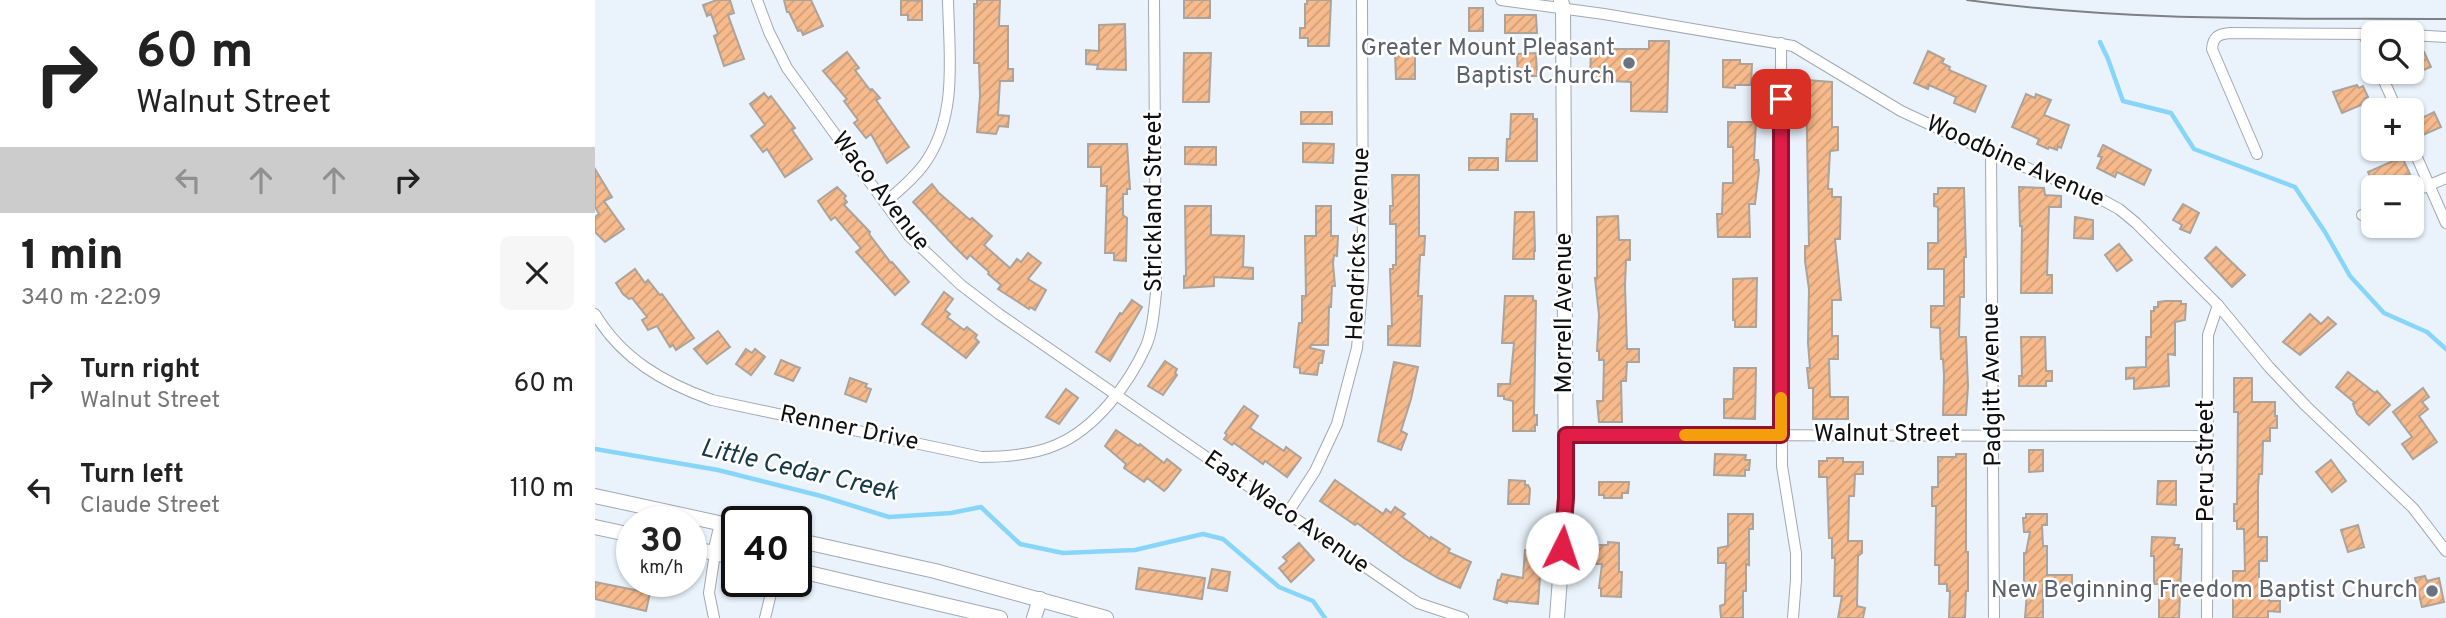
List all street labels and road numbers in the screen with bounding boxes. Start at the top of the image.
street label: Woodbine Avenue [1921,109,2109,215]
street label: Strickland Street [1140,112,1170,292]
street label: Waco Avenue [824,126,936,258]
street label: Hendricks Avenue [1341,147,1377,341]
street label: Morrell Avenue [1550,233,1580,393]
street label: Padgitt Avenue [1977,303,2009,467]
street label: Renner Drive [777,400,921,458]
street label: Peru Street [2192,400,2222,522]
street label: Walnut Street [1814,420,1960,450]
street label: East Waco Avenue [1197,445,1375,581]

